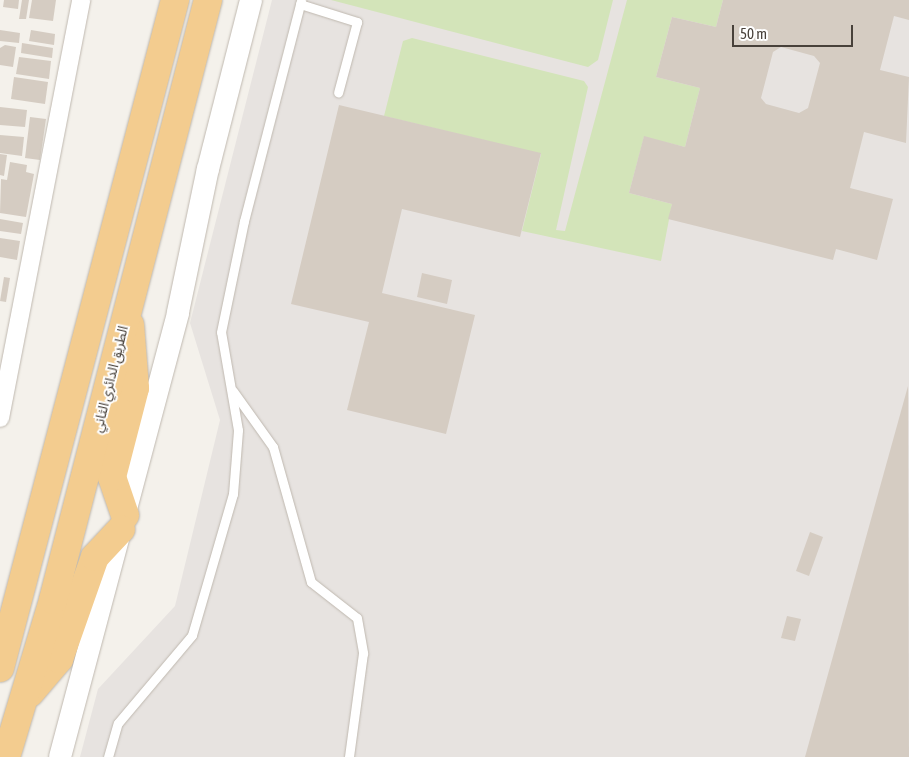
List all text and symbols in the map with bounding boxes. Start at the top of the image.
scale bar [734,15,855,47]
text: 50 m [740,25,767,42]
street label: الطريق الدائري الثاني [89,324,131,434]

